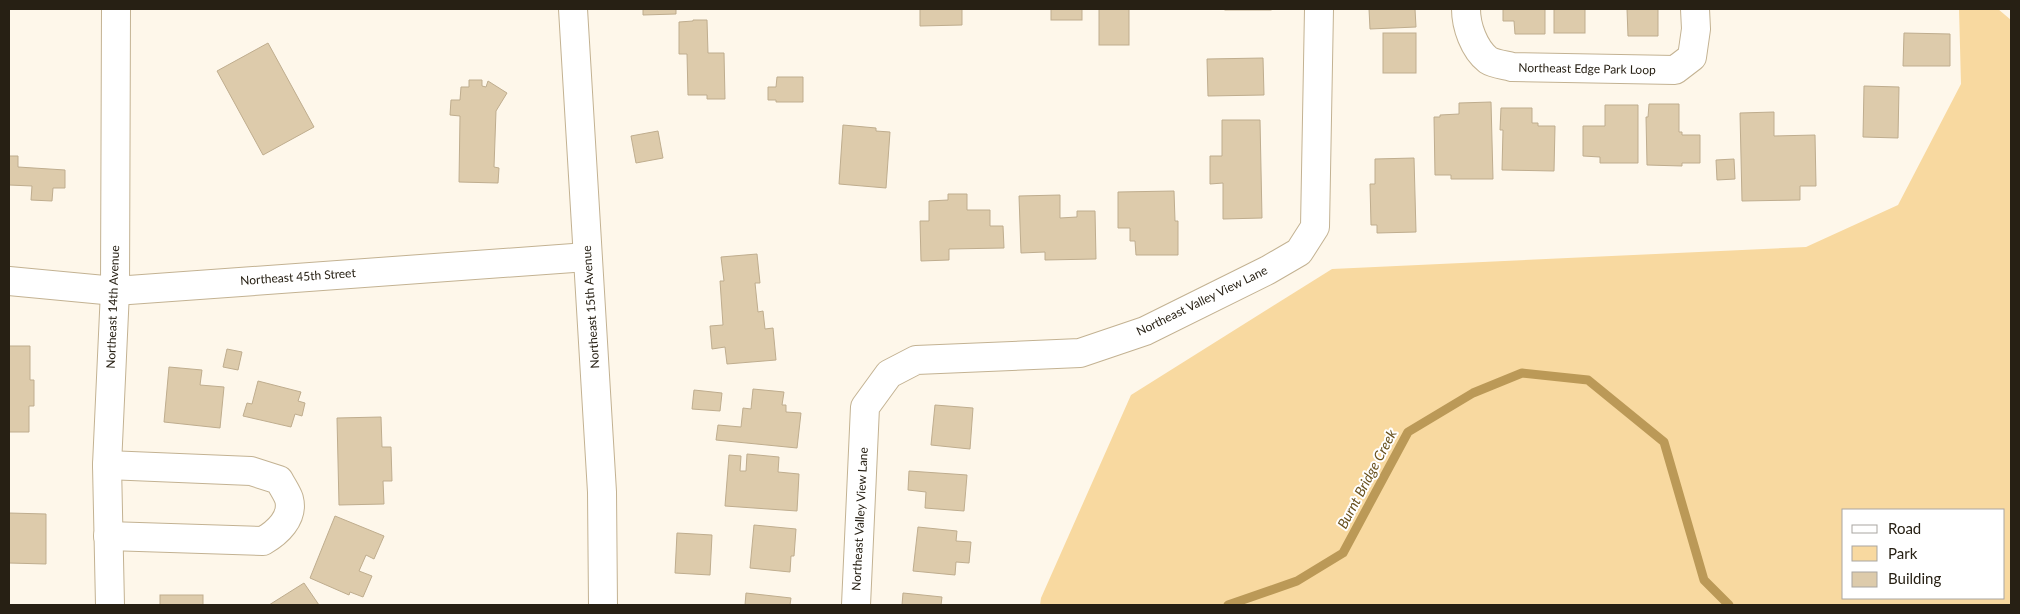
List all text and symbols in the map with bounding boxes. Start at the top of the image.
street label: Northeast Edge Park Loop [1518,60,1656,77]
street label: Northeast 14th Avenue [103,245,122,369]
street label: Northeast 15th Avenue [579,245,602,369]
street label: Northeast Valley View Lane [1134,262,1270,339]
street label: Northeast 45th Street [240,265,357,288]
water label: Burnt Bridge Creek [1333,426,1400,531]
street label: Northeast Valley View Lane [848,447,871,591]
legend [1842,509,2005,599]
text: Road [1888,519,1921,537]
text: Park [1888,544,1918,562]
text: Building [1888,569,1941,587]

